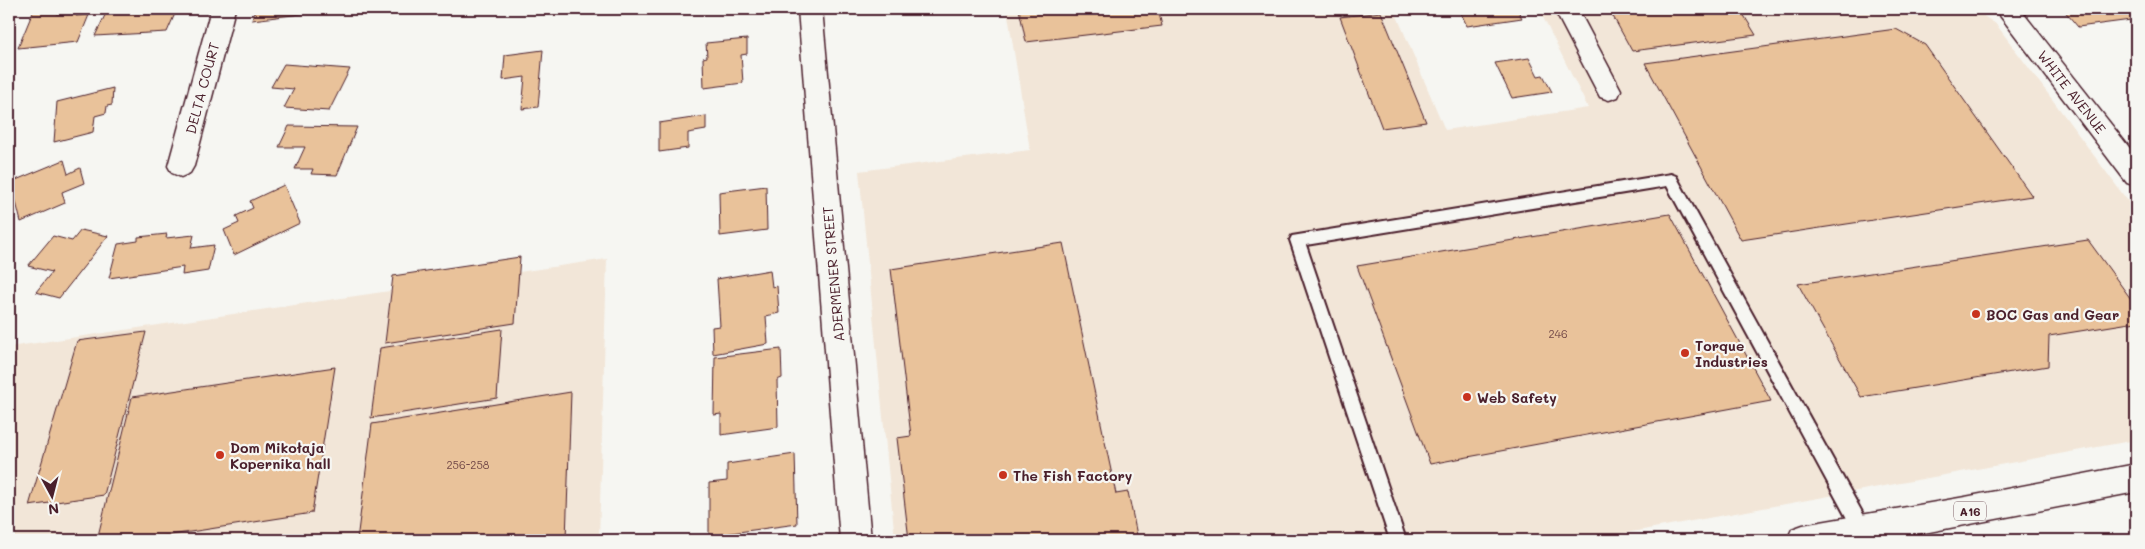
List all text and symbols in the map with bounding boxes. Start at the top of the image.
street label: DELTA COURT [181,40,223,136]
street label: WHITE AVENUE [2033,46,2111,138]
street label: ADERMENER STREET [818,205,848,342]
place label: BOC Gas and Gear [1986,305,2119,324]
marker: BOC Gas and Gear [1970,308,1982,320]
house number: 246 [1548,326,1568,341]
place label: Torque Industries [1695,336,1768,371]
marker: Torque Industries [1679,347,1691,359]
place label: Web Safety [1477,388,1557,407]
marker: Web Safety [1461,391,1473,403]
place label: Dom Mikołaja Kopernika hall [230,438,330,473]
marker: Dom Mikołaja Kopernika hall [214,449,226,461]
house number: 256-258 [446,457,490,472]
place label: The Fish Factory [1013,466,1133,485]
marker: The Fish Factory [997,469,1009,481]
north arrow [28,472,78,522]
text: N [47,499,60,519]
road number: A16 [1954,502,1986,520]

